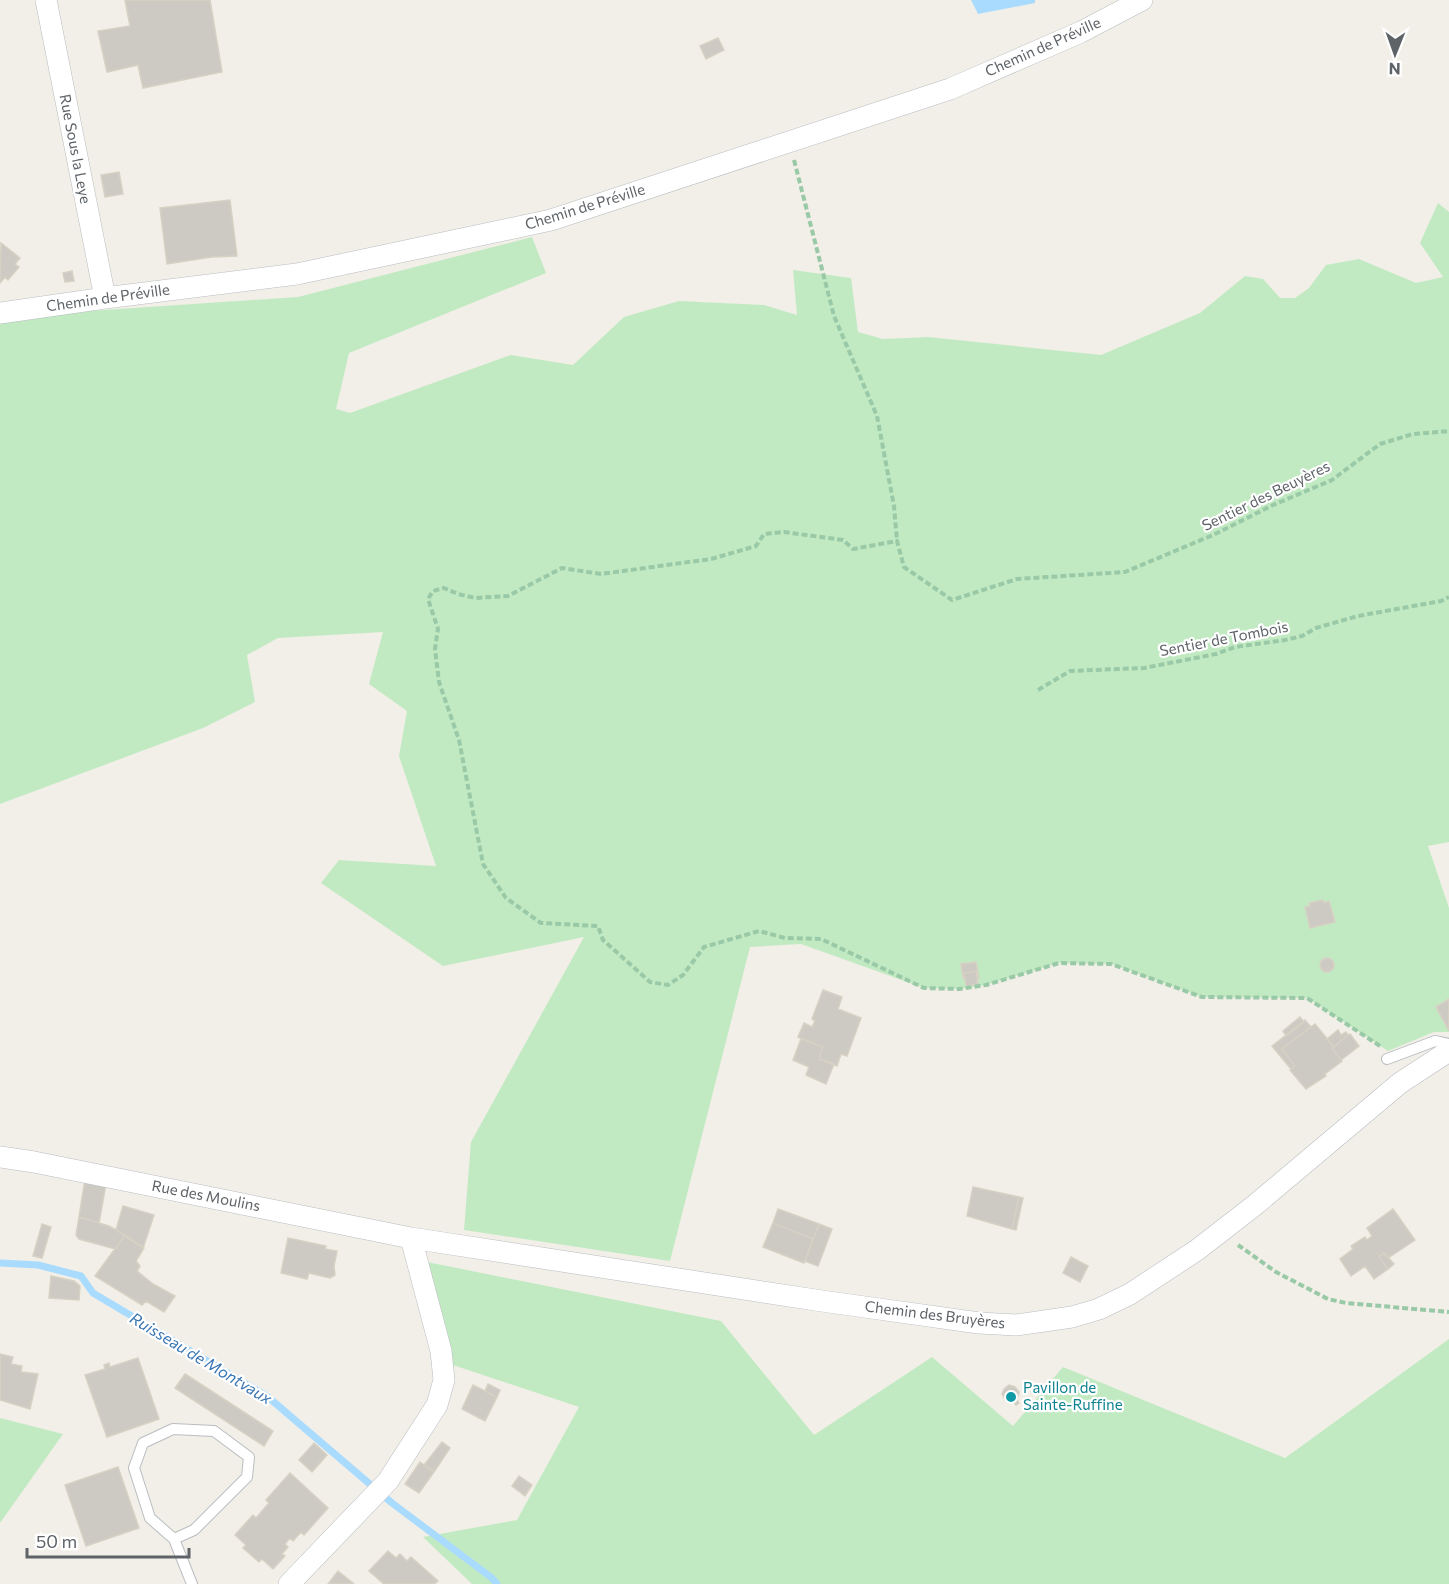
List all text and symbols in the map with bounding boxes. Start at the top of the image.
street label: Chemin de Préville [982,12,1103,80]
north arrow [1365,24,1425,84]
text: N [1389,60,1401,79]
street label: Rue Sous la Leye [57,93,95,205]
street label: Chemin de Préville [523,179,647,233]
street label: Chemin de Préville [45,279,171,315]
street label: Sentier des Beuyères [1199,456,1333,534]
street label: Sentier de Tombois [1158,617,1290,659]
street label: Rue des Moulins [150,1176,262,1214]
street label: Chemin des Bruyères [864,1296,1007,1332]
water label: Ruisseau de Montvaux [127,1308,276,1408]
place label: Pavillon de Sainte-Ruffine [1023,1378,1123,1413]
marker: Pavillon de Sainte-Ruffine [1004,1390,1018,1404]
scale bar [27,1521,189,1559]
text: 50 m [36,1530,77,1552]

